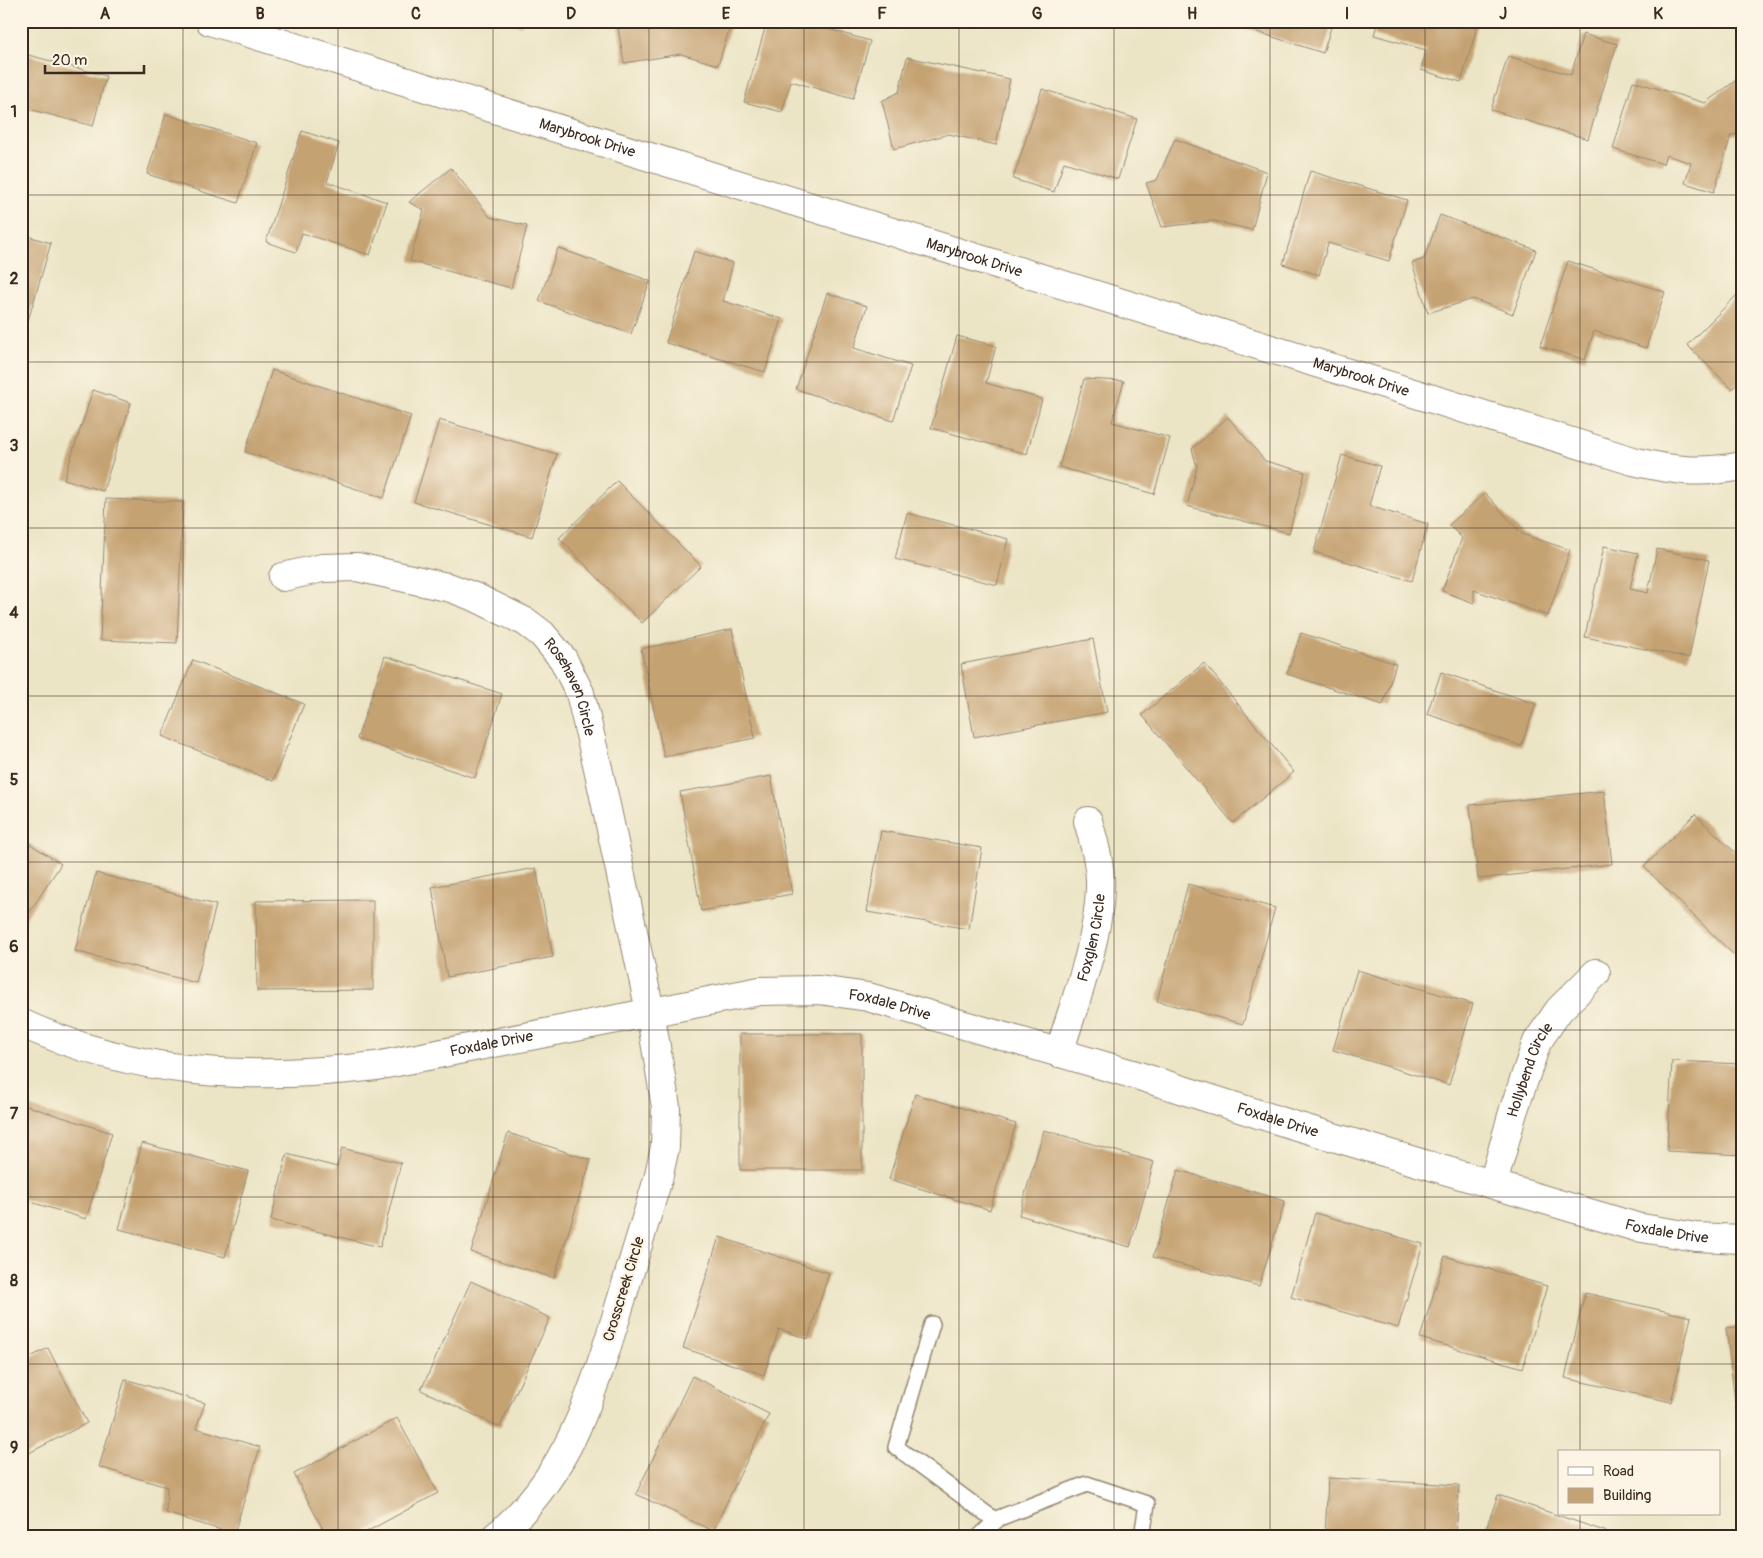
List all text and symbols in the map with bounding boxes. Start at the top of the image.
text: A [100,4,111,24]
text: B [255,4,265,24]
text: C [411,4,421,24]
text: D [566,4,576,24]
text: E [722,4,731,24]
text: F [877,4,887,24]
text: G [1032,4,1043,24]
text: H [1187,4,1197,24]
text: I [1345,4,1349,24]
text: J [1499,4,1507,24]
text: K [1653,4,1663,24]
scale bar [45,42,144,74]
text: 20 m [52,51,87,70]
text: 1 [11,102,17,122]
street label: Marybrook Drive [537,114,638,162]
street label: Marybrook Drive [924,234,1025,281]
text: 2 [10,269,19,289]
street label: Marybrook Drive [1311,353,1412,401]
text: 3 [10,436,19,456]
text: 4 [9,603,19,623]
street label: Rosehaven Circle [540,634,600,738]
text: 5 [10,770,19,790]
street label: Foxglen Circle [1073,892,1109,984]
text: 6 [9,937,19,957]
street label: Foxdale Drive [847,985,934,1024]
street label: Hollybend Circle [1502,1018,1557,1119]
street label: Foxdale Drive [448,1026,535,1061]
street label: Foxdale Drive [1235,1098,1321,1142]
text: 7 [10,1104,19,1124]
street label: Foxdale Drive [1623,1215,1709,1247]
street label: Crosscreek Circle [599,1234,649,1344]
text: 8 [10,1271,18,1291]
text: 9 [10,1438,18,1458]
legend [1558,1450,1720,1516]
text: Road [1603,1462,1634,1481]
text: Building [1603,1486,1651,1505]

